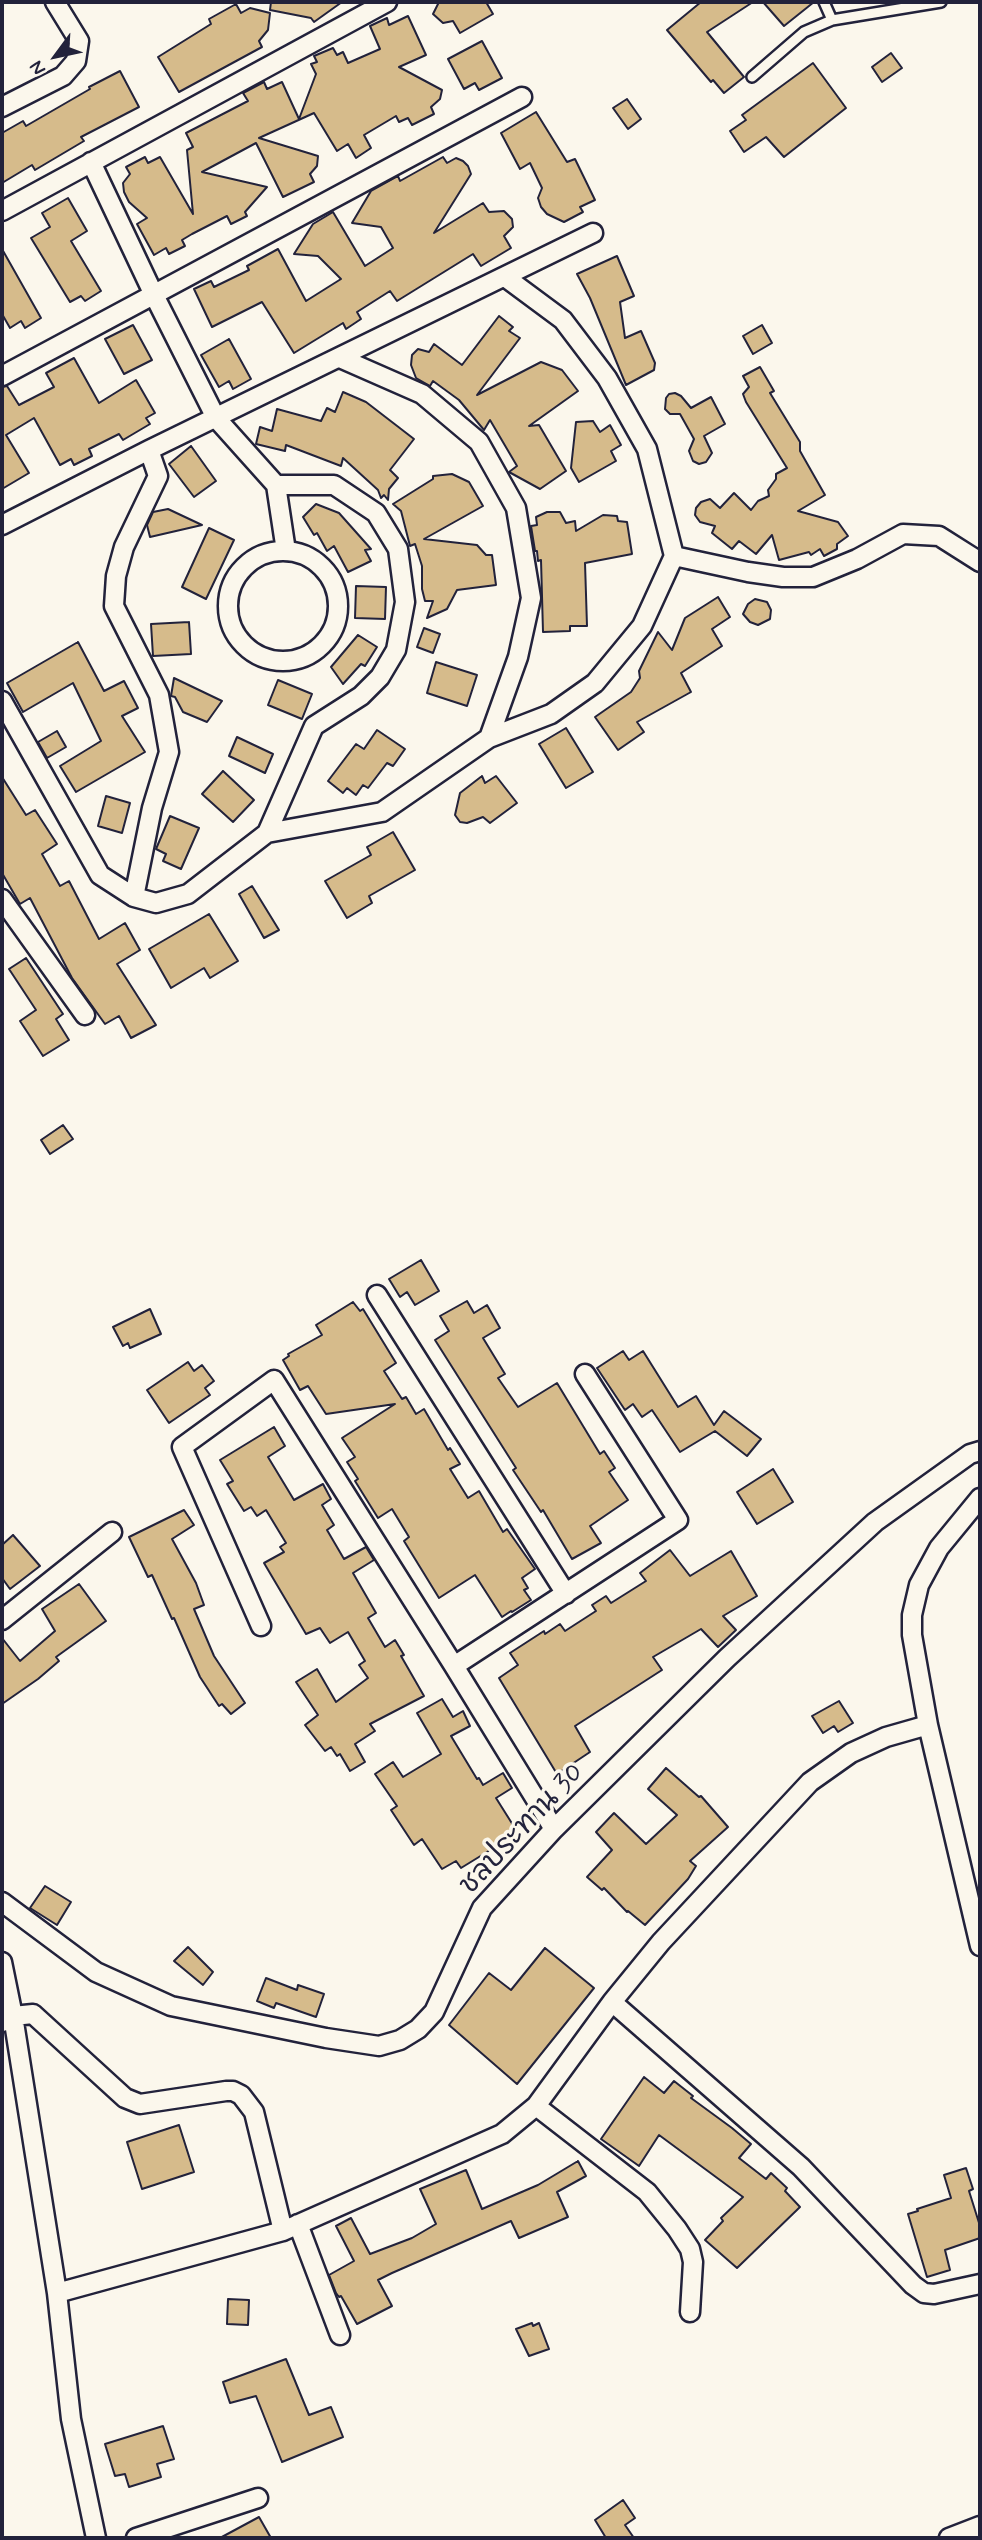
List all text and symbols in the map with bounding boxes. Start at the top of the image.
north arrow [21,21,91,91]
text: N [24,56,52,80]
street label: ชลประทาน 30 [454,1757,592,1903]

